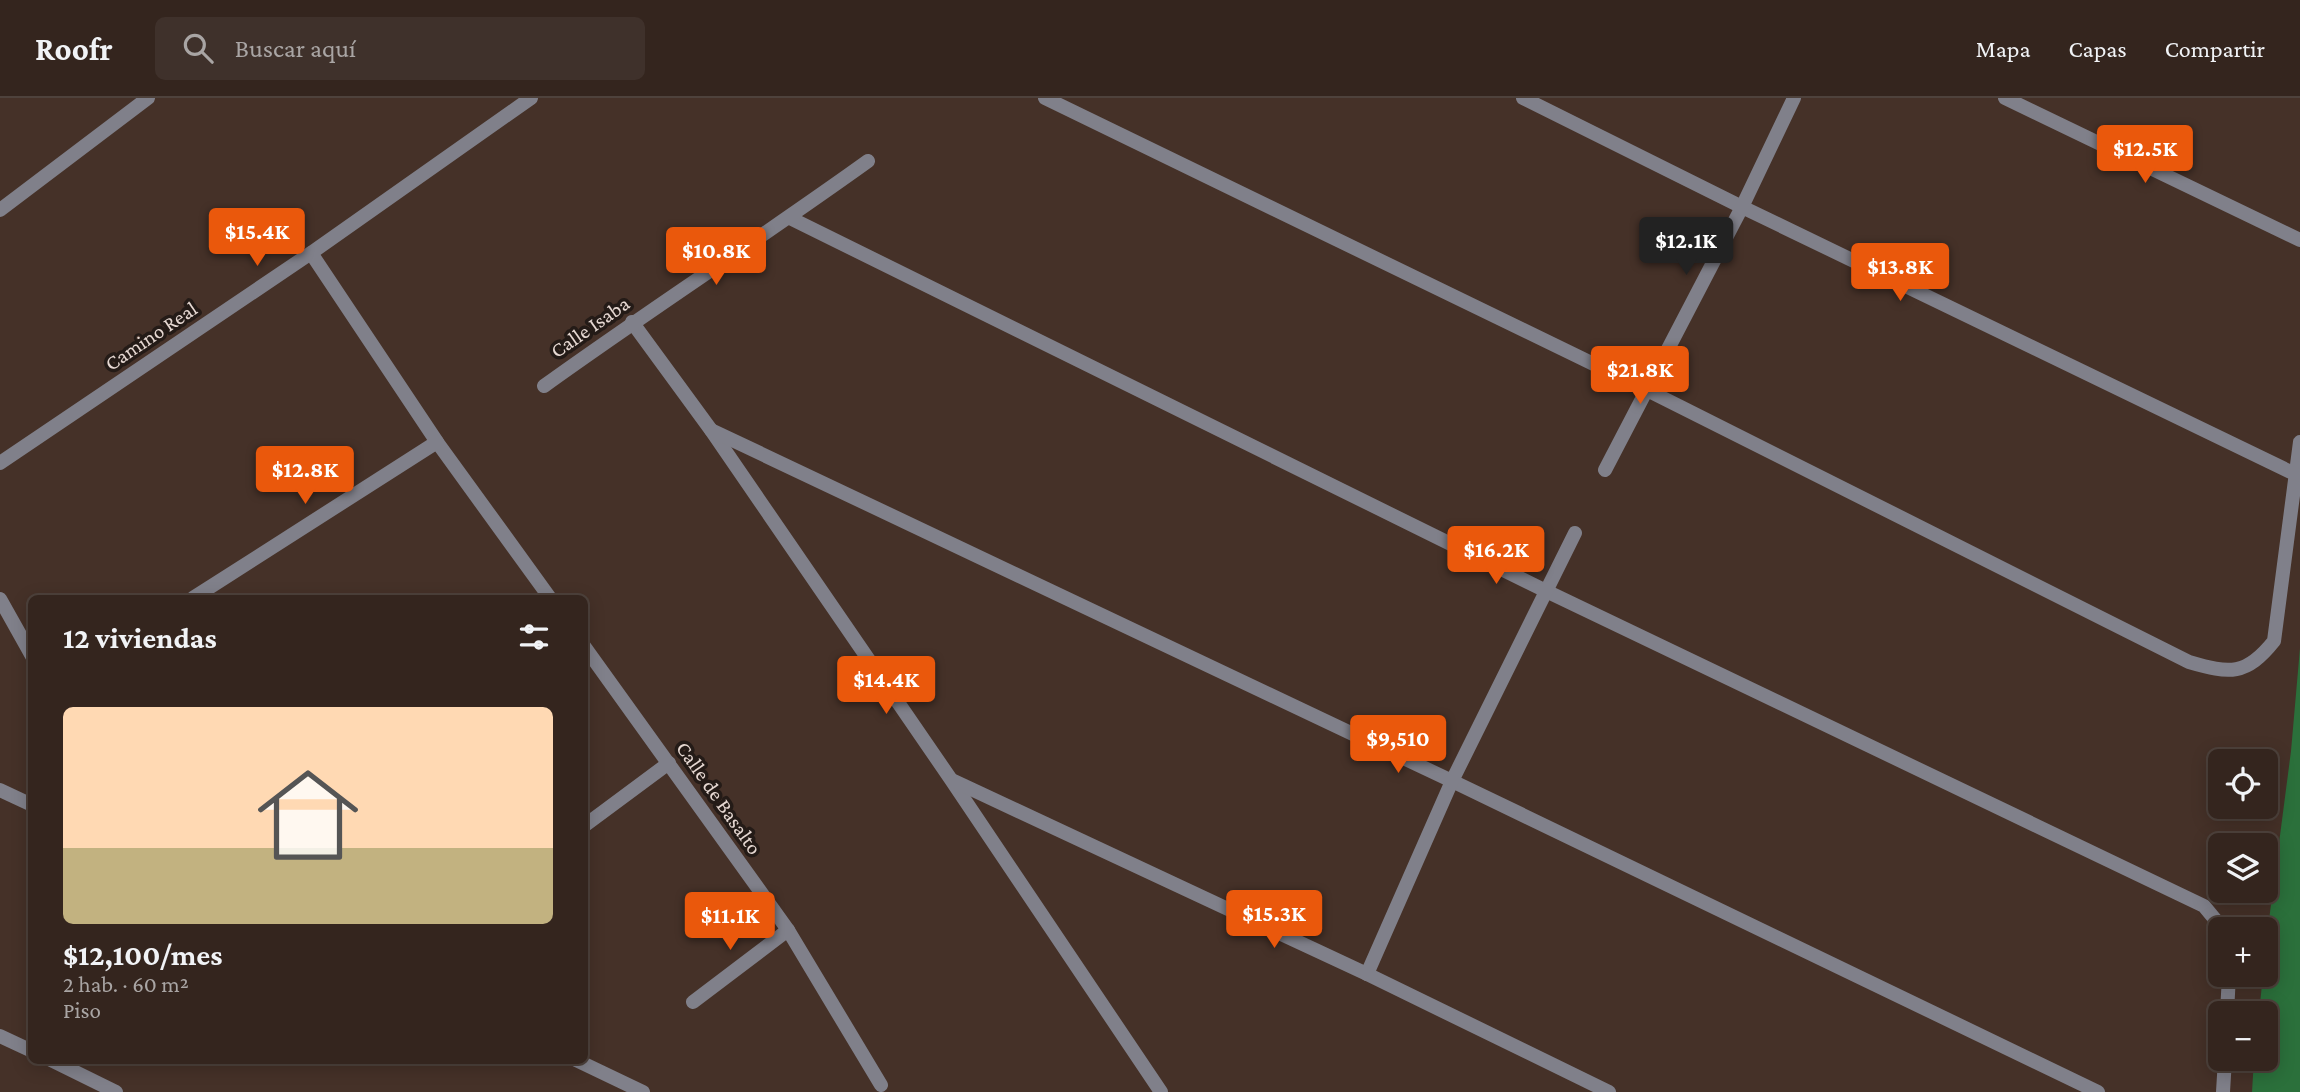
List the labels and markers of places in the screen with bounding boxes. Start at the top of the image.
pin: $12.5K [2088,126,2202,185]
pin: $15.4K [200,208,314,268]
pin: $12.1K [1629,218,1743,277]
pin: $10.8K [659,228,773,287]
pin: $13.8K [1843,244,1957,303]
pin: $21.8K [1583,346,1697,406]
pin: $12.8K [248,446,362,506]
pin: $16.2K [1439,526,1553,586]
pin: $14.4K [829,656,943,716]
pin: $9,510 [1341,716,1455,775]
pin: $15.3K [1217,890,1331,950]
pin: $11.1K [673,892,787,952]

